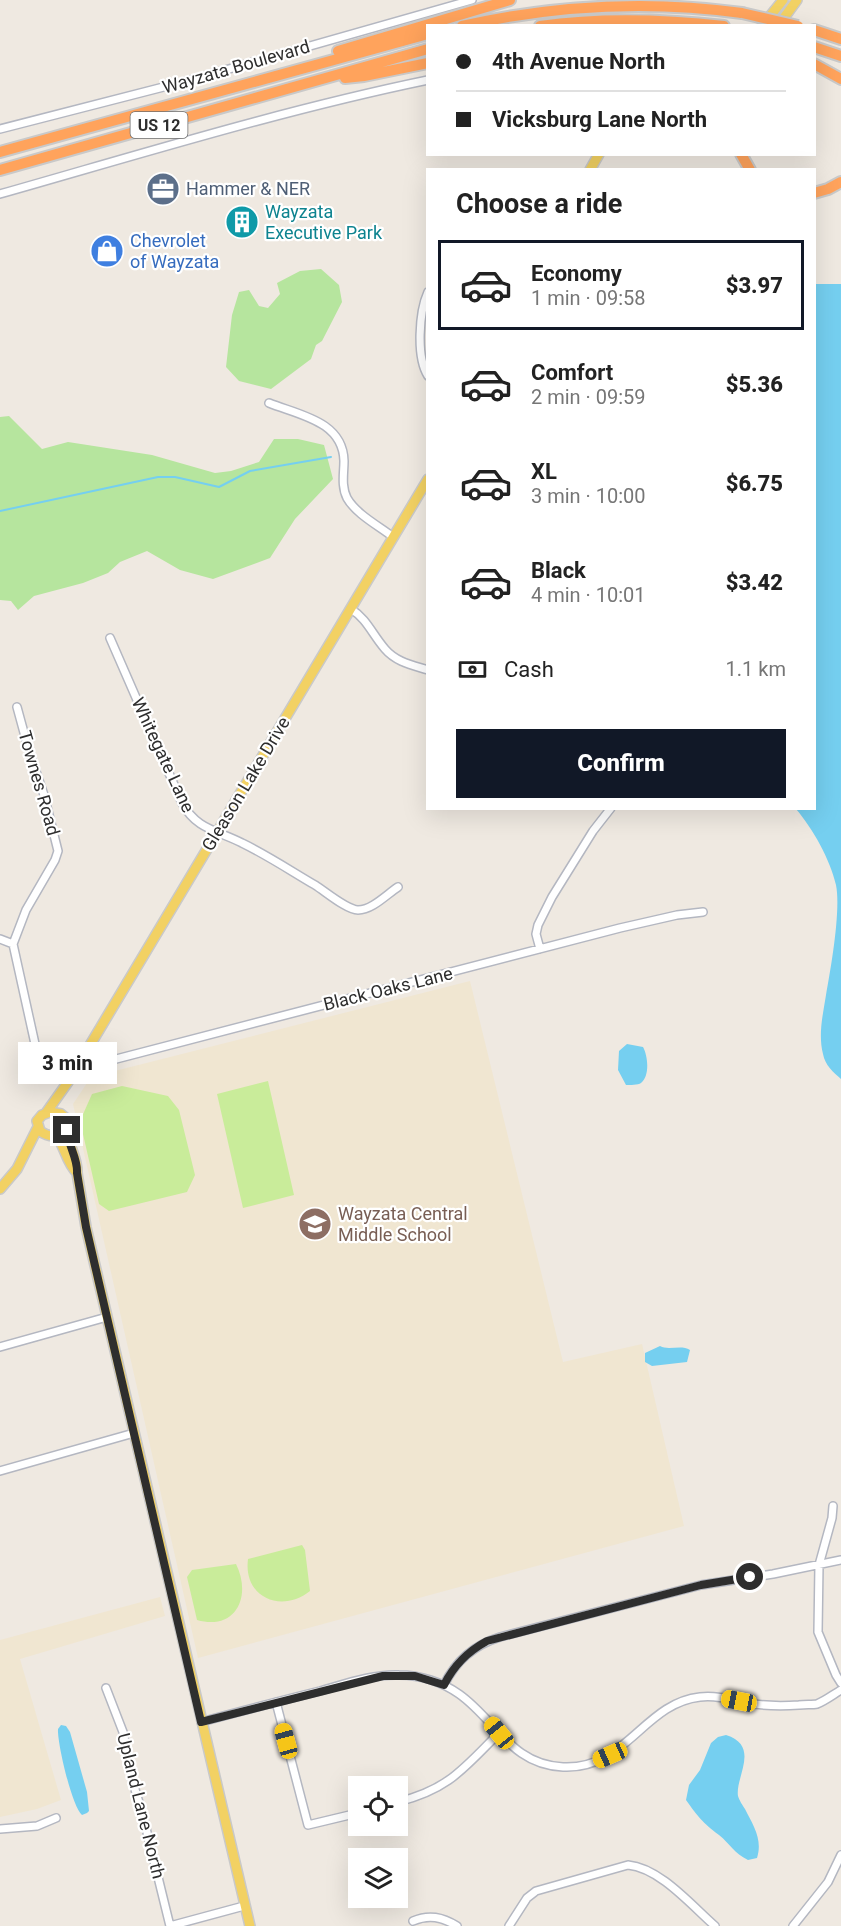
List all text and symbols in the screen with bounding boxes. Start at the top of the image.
street label: Wayzata Boulevard [160,35,312,98]
text: 4th Avenue North [492,49,665,74]
text: Vicksburg Lane North [492,107,707,132]
road number: US 12 [130,112,188,138]
office icon: Hammer & NER [145,171,181,207]
place label: Hammer & NER [186,178,310,199]
text: Choose a ride [456,188,622,220]
place label: Wayzata Executive Park [265,201,383,243]
building icon: Wayzata Executive Park [224,204,260,240]
place label: Chevrolet of Wayzata [130,230,219,272]
shop icon: Chevrolet of Wayzata [89,233,125,269]
icon: car [459,258,513,312]
text: Economy [531,261,622,286]
text: $3.97 [726,273,783,298]
text: 1 min · 09:58 [531,286,646,310]
icon: car [459,357,513,411]
text: Comfort [531,360,613,385]
text: $5.36 [726,372,783,397]
text: 2 min · 09:59 [531,385,646,409]
icon: car [459,456,513,510]
text: XL [531,459,557,484]
text: $6.75 [726,471,783,496]
text: 3 min · 10:00 [531,484,646,508]
icon: car [459,555,513,609]
text: Black [531,558,586,583]
text: $3.42 [726,570,783,595]
text: 4 min · 10:01 [531,583,646,607]
icon: cash [456,653,489,686]
text: Cash [504,657,554,682]
text: 1.1 km [726,657,786,681]
street label: Whitegate Lane [128,694,199,816]
street label: Gleason Lake Drive [197,713,294,855]
street label: Townes Road [14,728,64,838]
button: Confirm [456,729,786,798]
street label: Black Oaks Lane [321,962,455,1015]
callout: 3 min [17,1043,116,1085]
text: 3 min [42,1051,93,1075]
route end [53,1116,80,1143]
place label: Wayzata Central Middle School [338,1203,468,1245]
school or university icon: Wayzata Central Middle School [297,1206,333,1242]
route start [736,1563,763,1590]
car [720,1689,758,1713]
car [481,1713,517,1753]
car [273,1721,299,1761]
street label: Upland Lane North [113,1731,170,1881]
car [590,1739,630,1771]
map controls [348,1776,408,1908]
button: locate [348,1776,408,1836]
button: layers [348,1848,408,1908]

